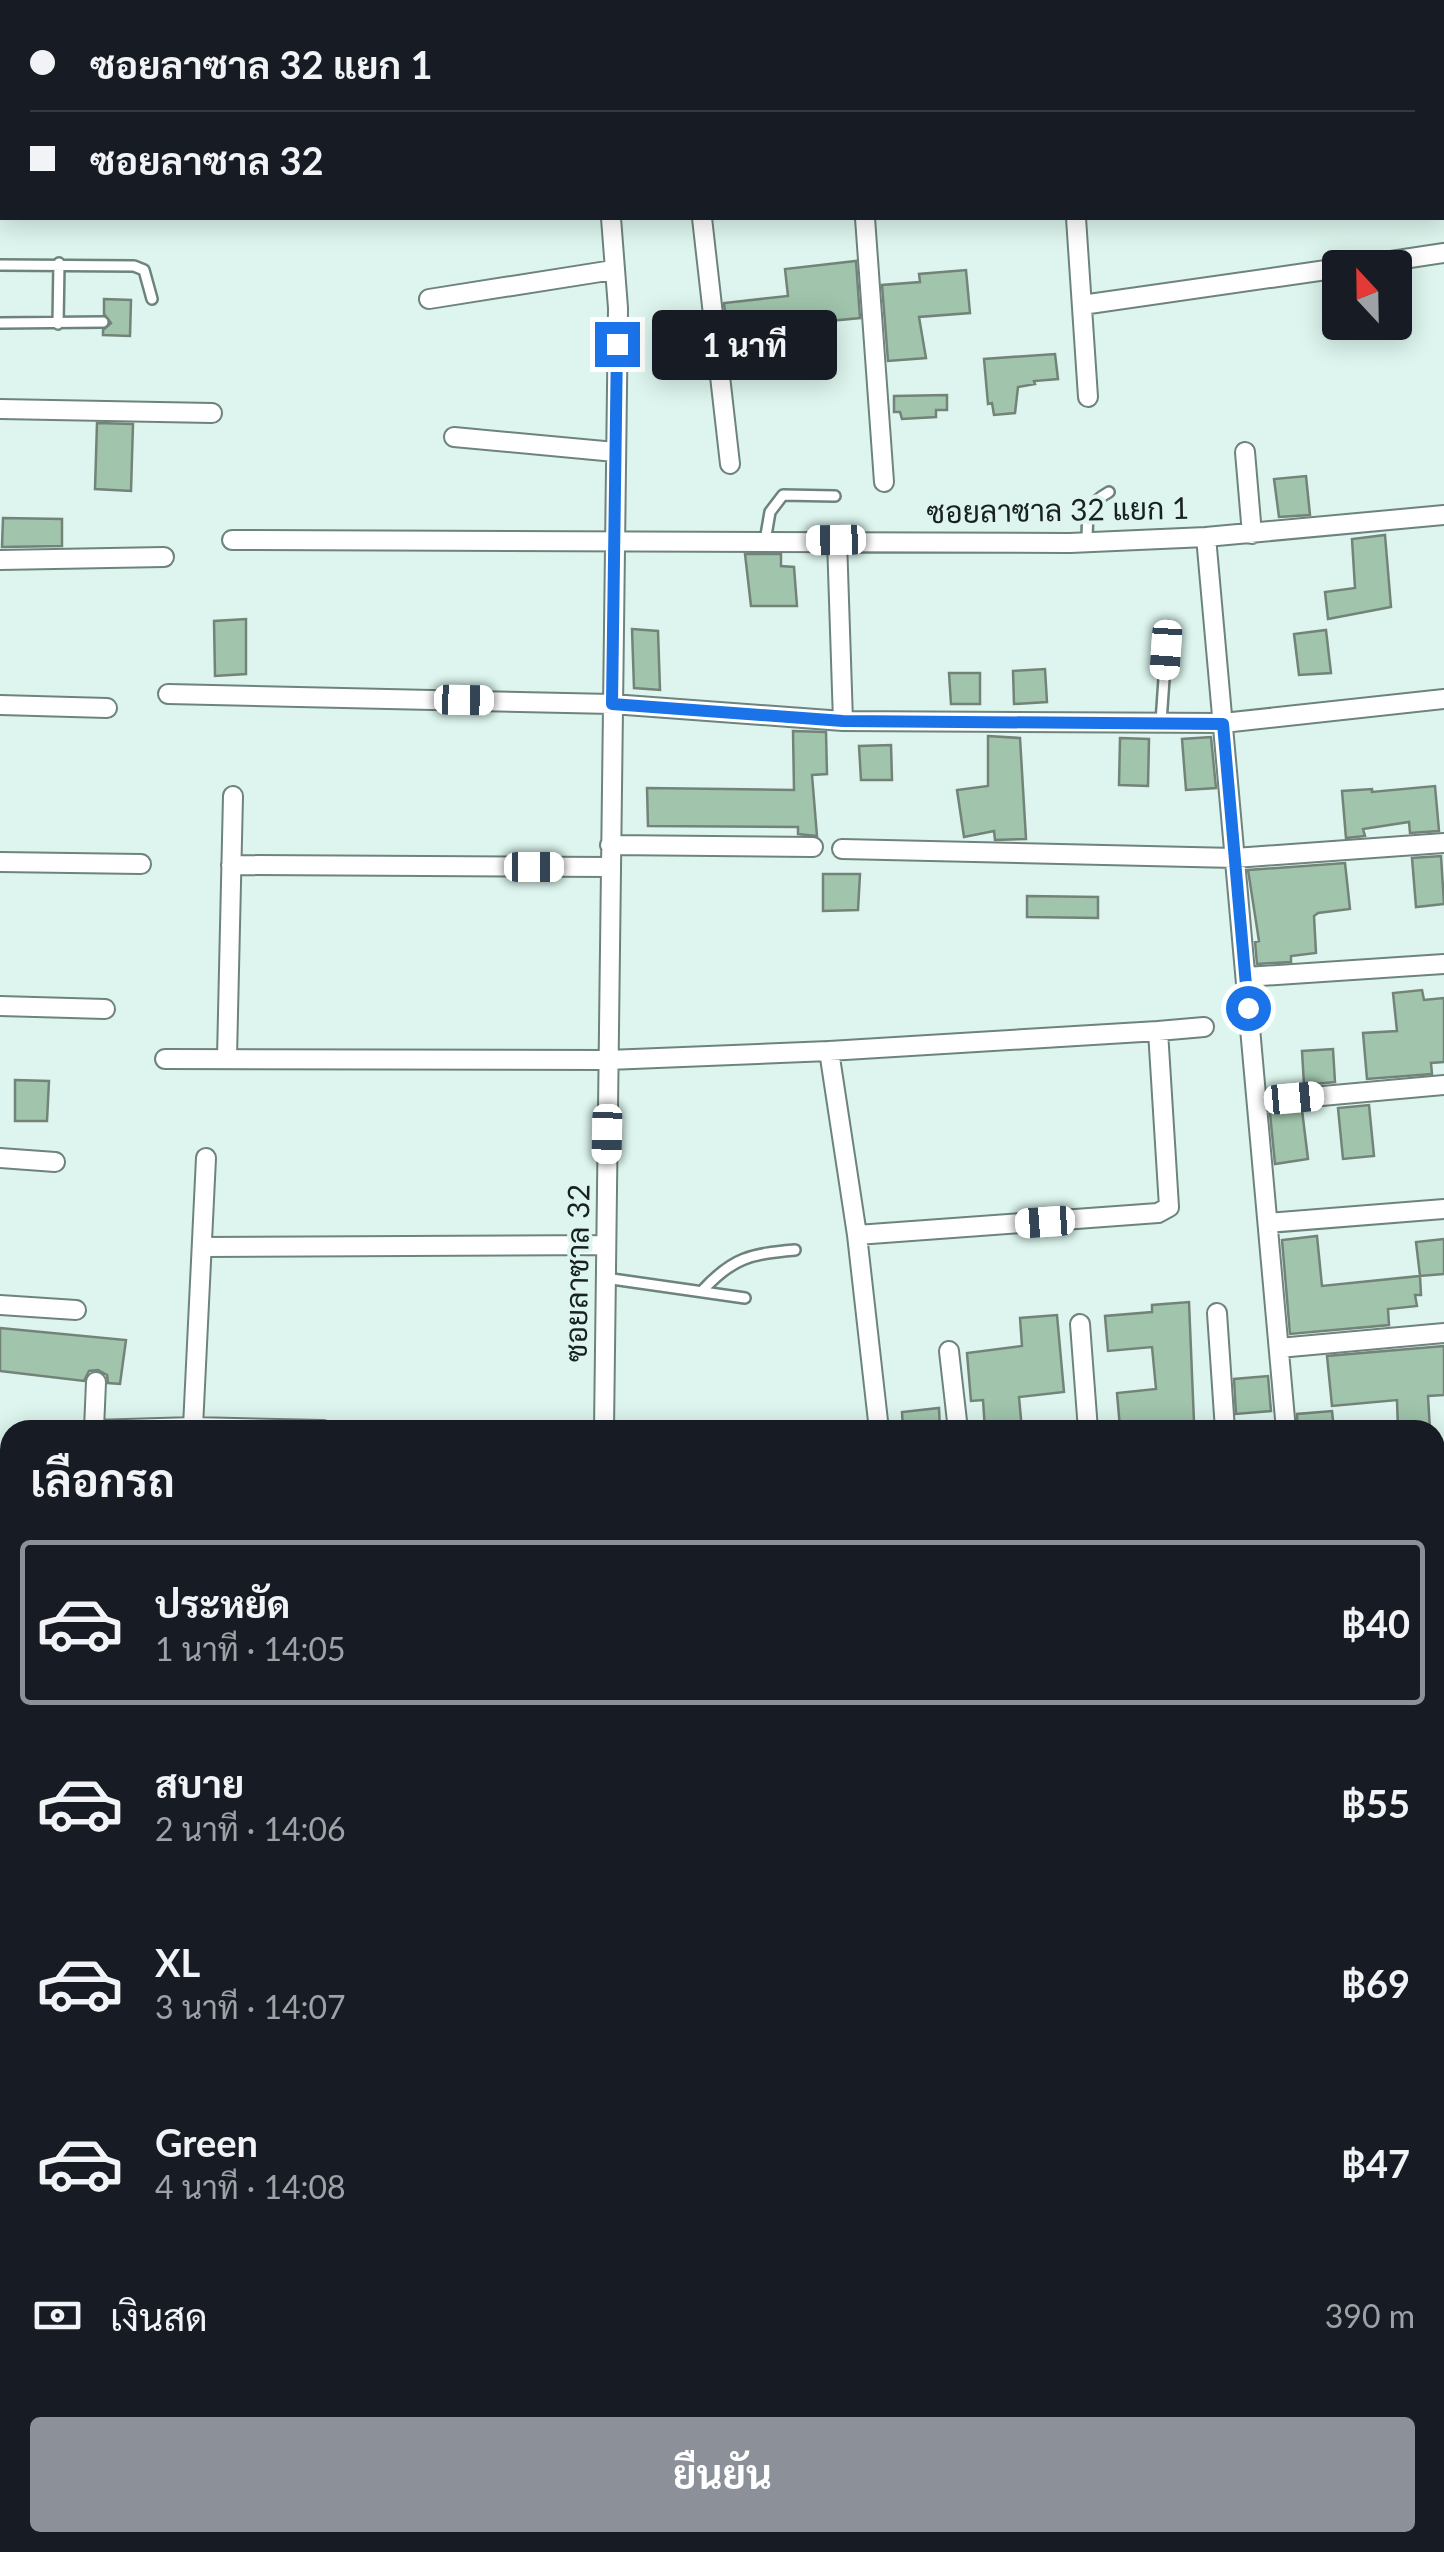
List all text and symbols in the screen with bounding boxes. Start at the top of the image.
text: ซอยลาซาล 32 แยก 1 [90,41,432,87]
text: ซอยลาซาล 32 [90,137,324,183]
north arrow [1322,250,1412,340]
map controls [1322,250,1412,340]
callout: 1 นาที [652,309,837,379]
route end [595,322,640,367]
text: 1 นาที [702,325,787,364]
street label: ซอยลาซาล 32 แยก 1 [926,489,1190,529]
car [806,524,866,556]
car [1149,619,1183,681]
car [434,684,494,716]
car [504,852,564,882]
route start [1226,986,1271,1031]
car [1263,1080,1325,1116]
car [591,1104,623,1164]
street label: ซอยลาซาล 32 [556,1184,596,1362]
car [1014,1205,1076,1239]
text: เลือกรถ [30,1453,175,1507]
icon: car [35,1578,125,1668]
text: ประหยัด [155,1580,290,1626]
text: ฿40 [1340,1600,1410,1646]
text: 1 นาที · 14:05 [155,1629,346,1668]
icon: car [35,1758,125,1848]
text: สบาย [155,1760,244,1806]
text: ฿55 [1340,1780,1410,1826]
text: 2 นาที · 14:06 [155,1809,346,1848]
icon: car [35,1938,125,2028]
text: XL [155,1939,200,1985]
text: ฿69 [1340,1960,1410,2006]
text: 3 นาที · 14:07 [155,1987,346,2026]
icon: car [35,2118,125,2208]
text: Green [155,2119,258,2165]
text: ฿47 [1340,2140,1410,2186]
text: 4 นาที · 14:08 [155,2167,346,2206]
icon: cash [30,2288,85,2343]
text: เงินสด [110,2293,208,2339]
text: 390 m [1325,2296,1415,2335]
button: ยืนยัน [30,2417,1415,2532]

